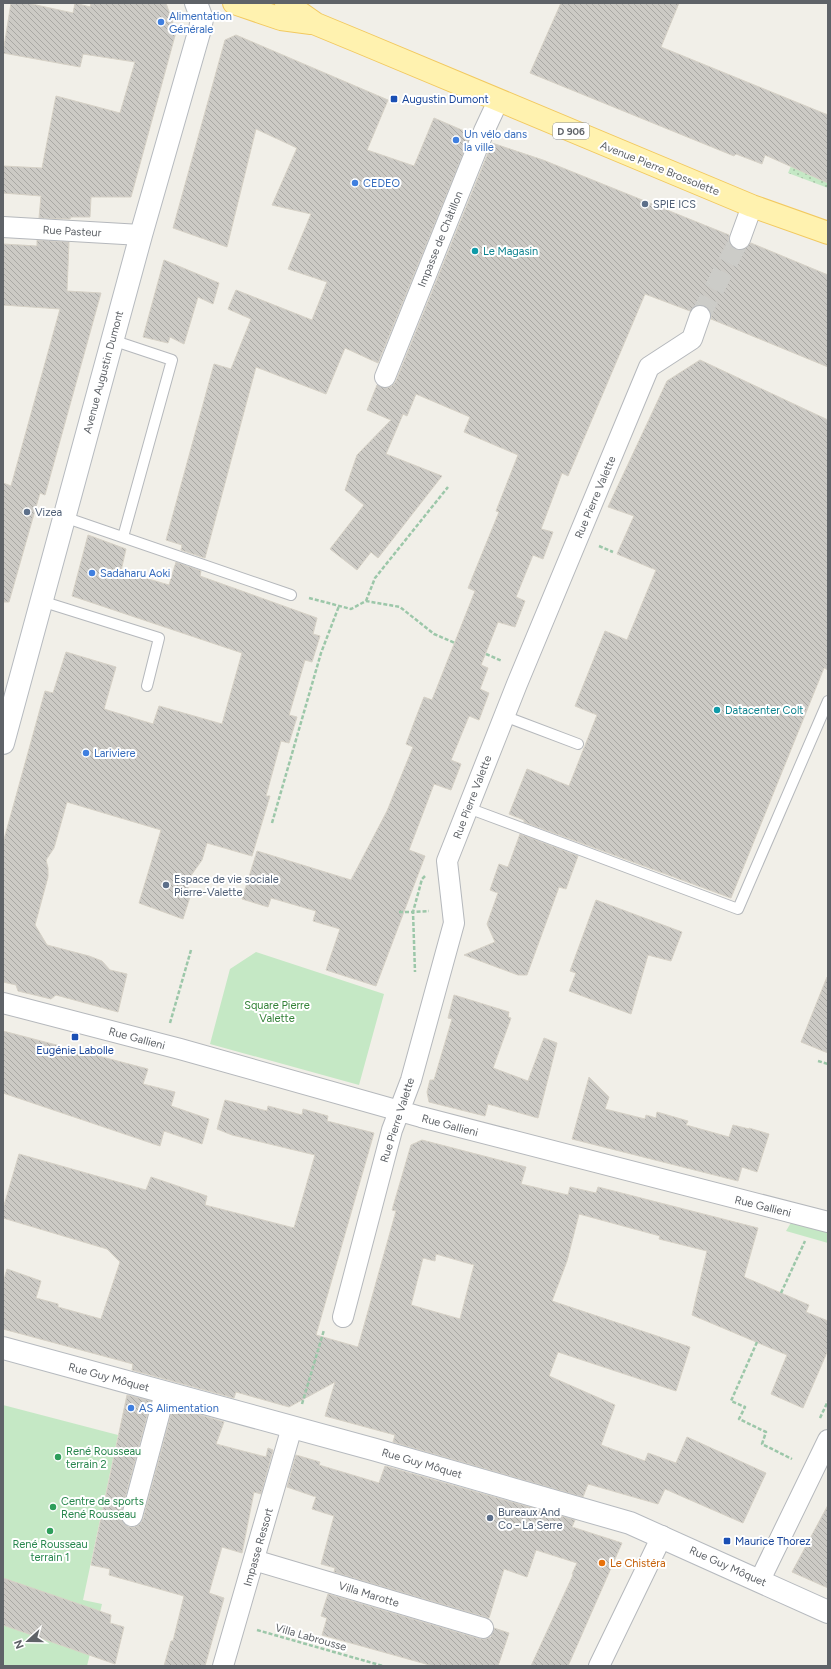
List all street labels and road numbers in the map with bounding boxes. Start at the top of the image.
road number: D 906 [553,123,589,139]
street label: Avenue Pierre Brossolette [598,139,721,198]
street label: Impasse de Châtillon [415,189,466,289]
street label: Rue Pasteur [42,223,102,240]
street label: Avenue Augustin Dumont [81,309,126,435]
street label: Rue Pierre Valette [572,454,619,540]
street label: Rue Pierre Valette [451,754,494,841]
street label: Rue Gallieni [107,1025,166,1052]
street label: Rue Pierre Valette [378,1076,417,1164]
street label: Rue Gallieni [420,1112,479,1139]
street label: Rue Gallieni [733,1193,792,1220]
street label: Rue Guy Môquet [67,1360,151,1395]
street label: Rue Guy Môquet [380,1446,464,1481]
street label: Impasse Ressort [241,1506,276,1588]
street label: Rue Guy Môquet [687,1544,768,1589]
street label: Villa Marotte [337,1579,401,1610]
street label: Villa Labrousse [274,1621,348,1654]

